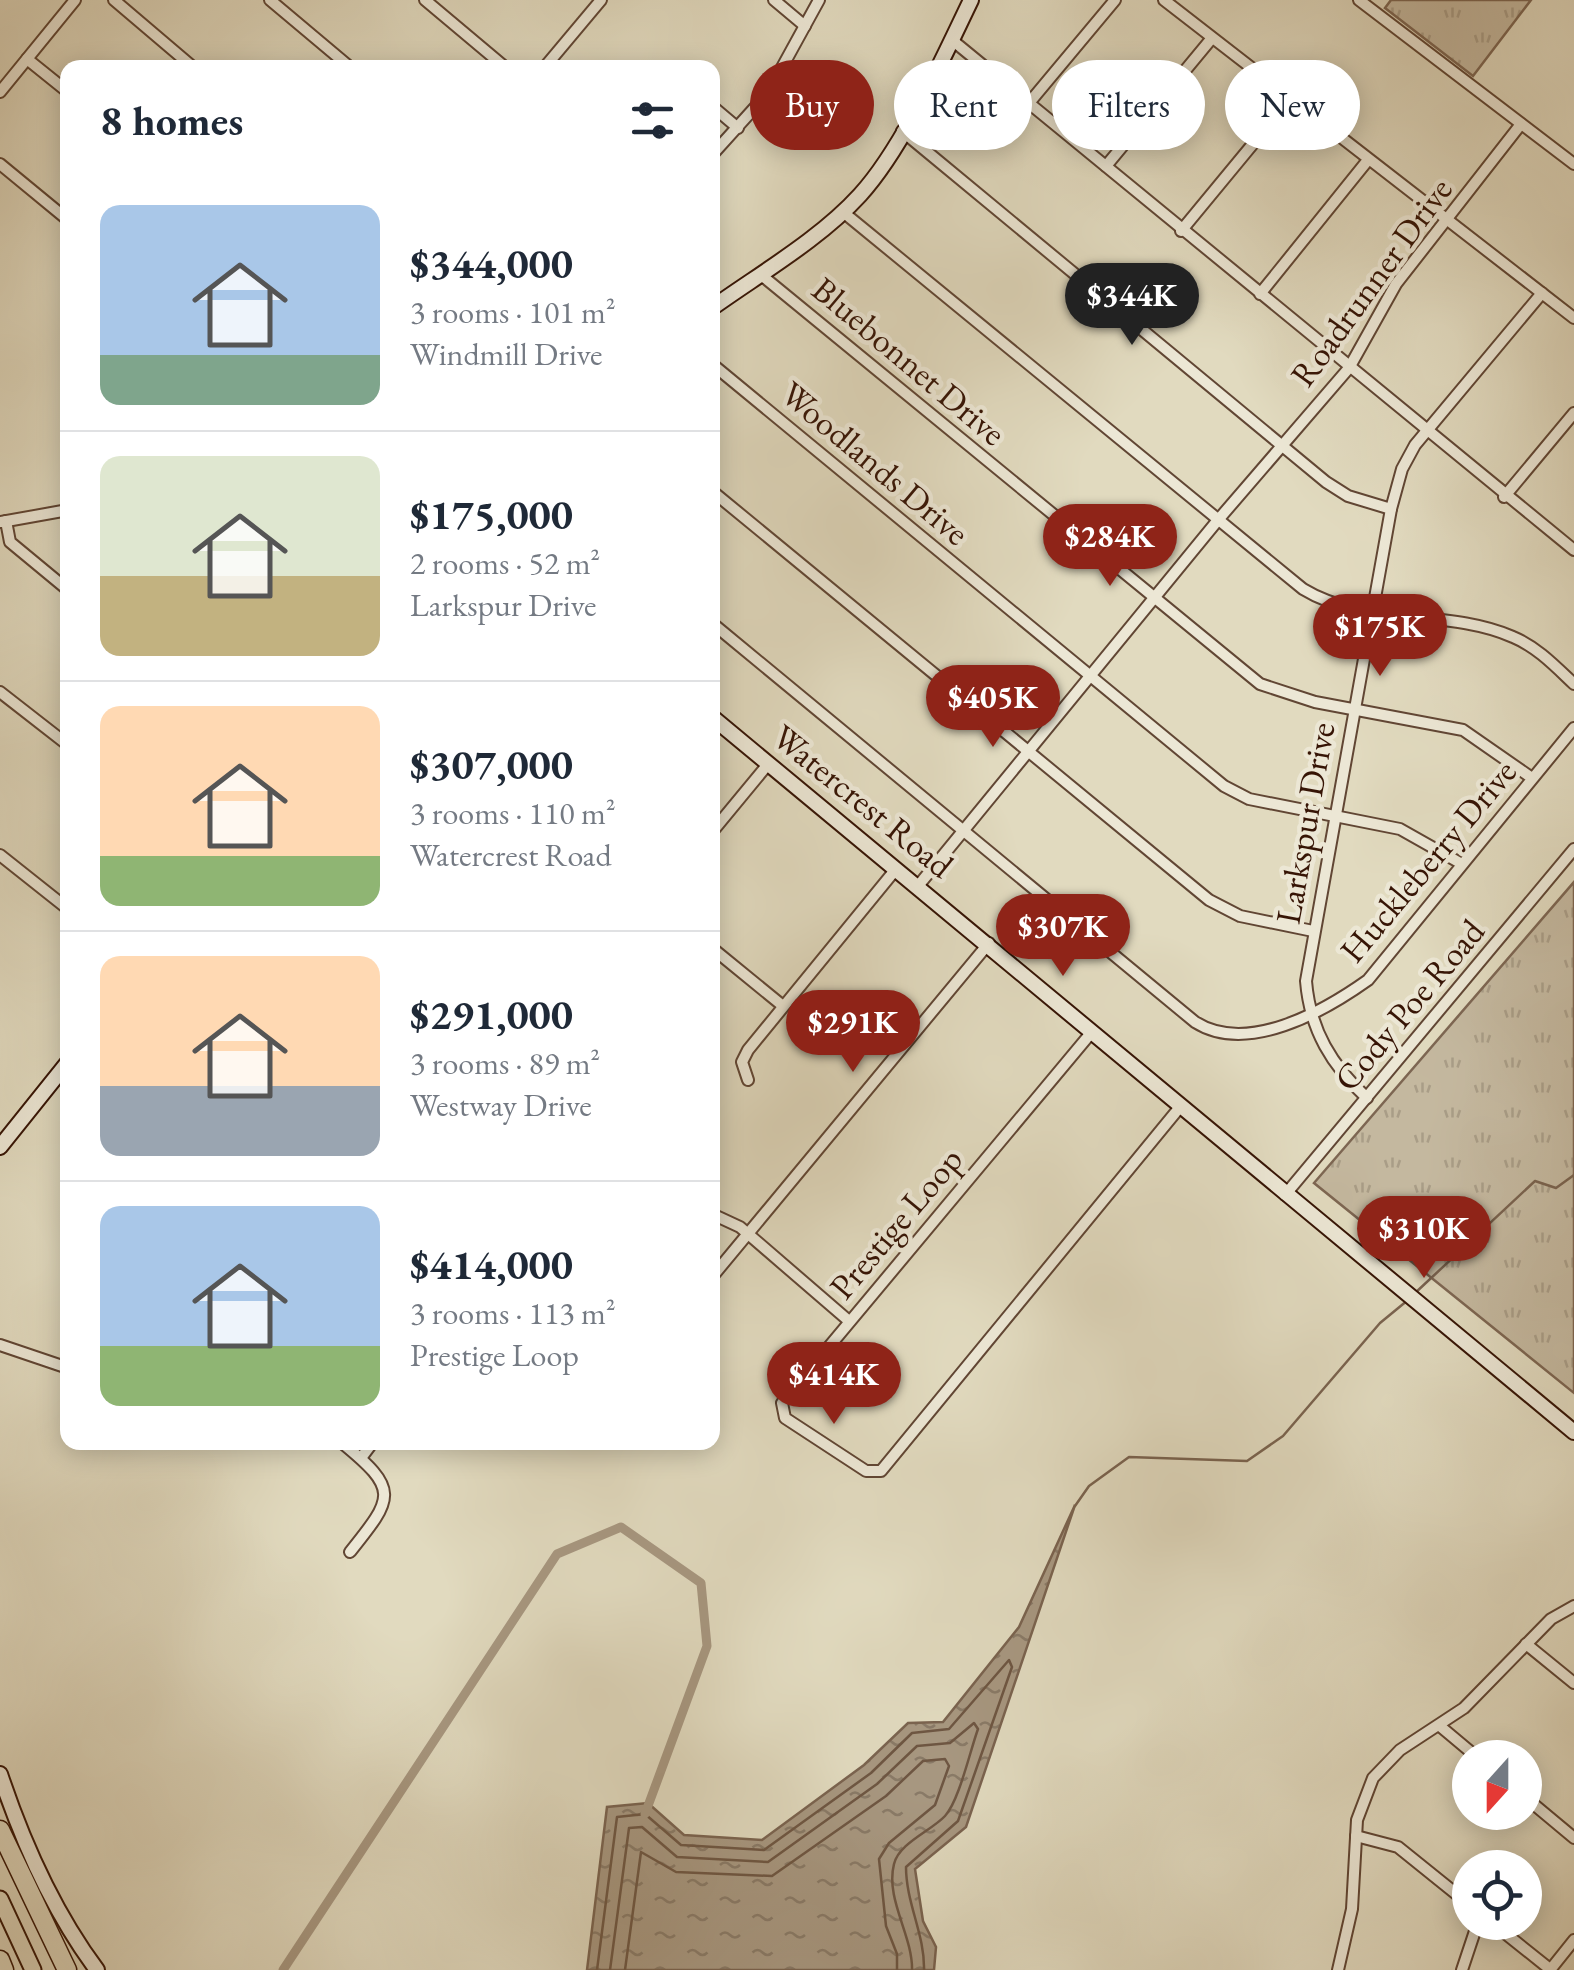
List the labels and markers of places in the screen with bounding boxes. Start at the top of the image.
pin: $344K [1062,263,1202,348]
pin: $284K [1040,504,1180,589]
pin: $175K [1310,594,1450,679]
pin: $405K [923,665,1063,750]
pin: $307K [993,894,1133,979]
pin: $291K [783,990,923,1075]
pin: $310K [1354,1196,1494,1281]
pin: $414K [764,1342,904,1427]

